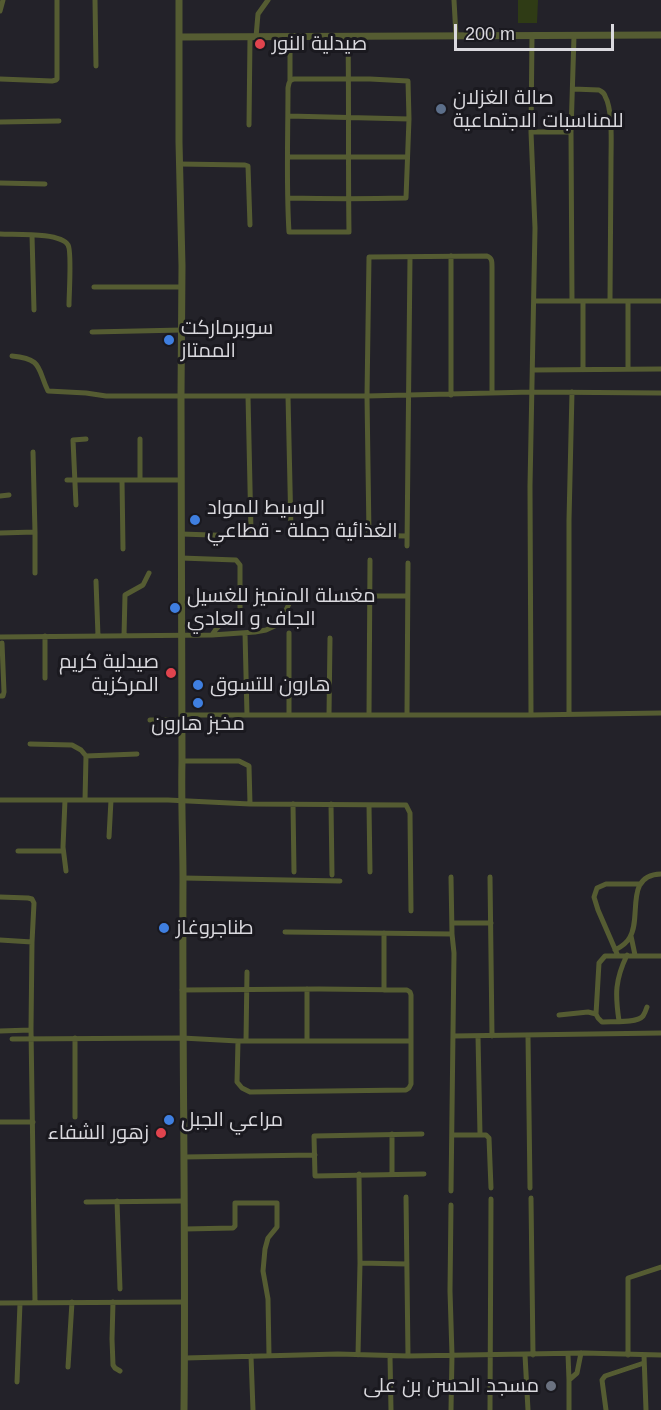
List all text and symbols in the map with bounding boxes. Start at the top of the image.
scale bar [457,12,618,50]
text: 200 m [465,24,515,44]
place label: صيدلية النور [272,32,367,56]
marker: صيدلية النور [253,37,267,51]
place label: صالة الغزلان للمناسبات الاجتماعية [453,86,624,133]
marker: صالة الغزلان للمناسبات الاجتماعية [434,102,448,116]
place label: سوبرماركت الممتاز [181,316,273,363]
marker: سوبرماركت الممتاز [162,333,176,347]
place label: الوسيط للمواد الغذائية جملة - قطاعي [207,496,398,543]
marker: الوسيط للمواد الغذائية جملة - قطاعي [188,513,202,527]
place label: مغسلة المتميز للغسيل الجاف و العادي [187,584,376,631]
marker: مغسلة المتميز للغسيل الجاف و العادي [168,601,182,615]
place label: صيدلية كريم المركزية [59,650,159,697]
marker: صيدلية كريم المركزية [164,666,178,680]
place label: هارون للتسوق [210,673,330,697]
marker: هارون للتسوق [191,678,205,692]
marker: مخبز هارون [191,696,205,710]
place label: مخبز هارون [151,712,245,736]
place label: طناجروغاز [176,916,254,940]
marker: طناجروغاز [157,921,171,935]
place label: مراعي الجبل [181,1108,283,1132]
marker: مراعي الجبل [162,1113,176,1127]
place label: زهور الشفاء [48,1121,149,1145]
marker: زهور الشفاء [154,1126,168,1140]
place label: مسجد الحسن بن على [364,1374,539,1398]
marker: مسجد الحسن بن على [544,1379,558,1393]

